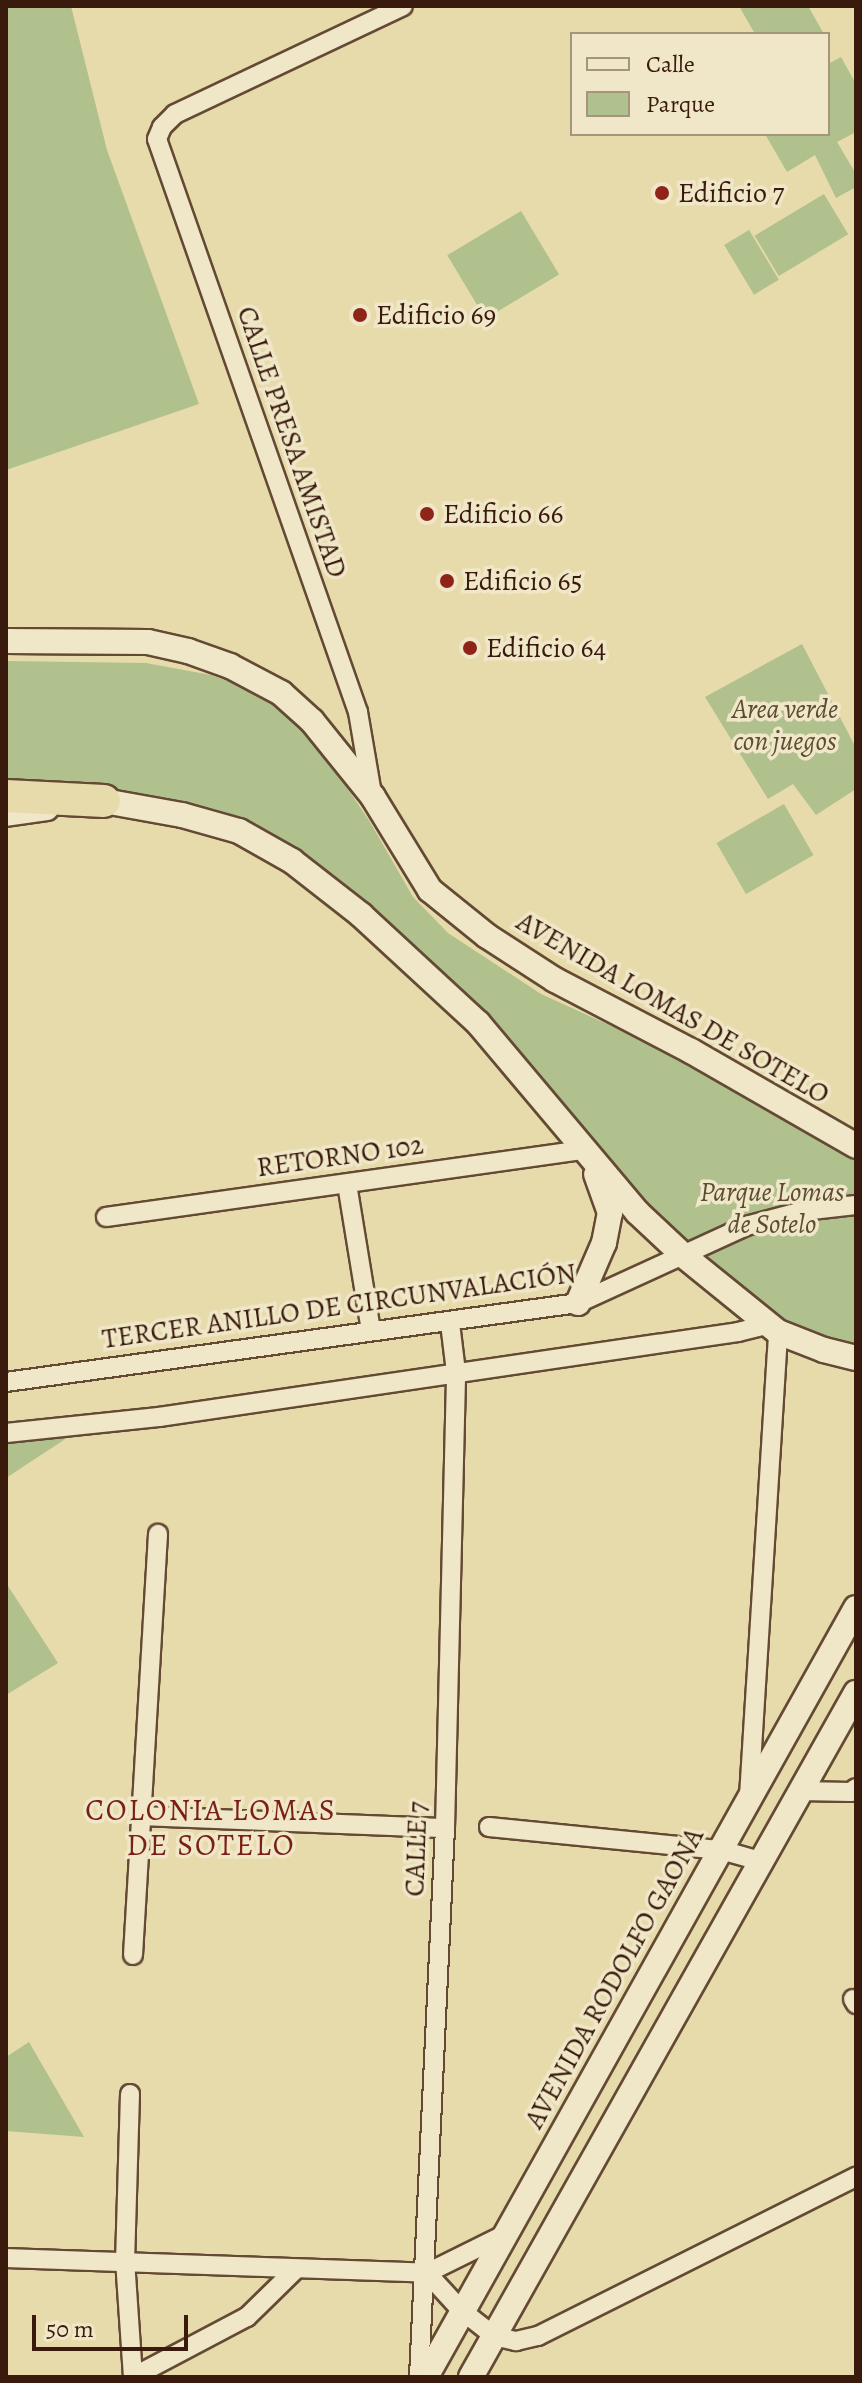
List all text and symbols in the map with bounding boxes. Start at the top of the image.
legend [570,32,830,136]
text: Calle [646,48,695,80]
text: Parque [646,88,715,120]
place label: Edificio 7 [678,176,784,210]
marker: Edificio 7 [653,184,671,202]
place label: Edificio 69 [376,298,496,332]
street label: CALLE PRESA AMISTAD [230,302,354,582]
marker: Edificio 69 [351,306,369,324]
place label: Edificio 66 [443,497,563,531]
marker: Edificio 66 [418,505,436,523]
place label: Edificio 65 [463,564,582,598]
marker: Edificio 65 [438,572,456,590]
place label: Edificio 64 [486,631,606,665]
marker: Edificio 64 [461,639,479,657]
park label: Area verde con juegos [732,692,838,758]
street label: AVENIDA LOMAS DE SOTELO [511,905,835,1111]
street label: RETORNO 102 [255,1128,425,1184]
park label: Parque Lomas de Sotelo [700,1175,844,1241]
street label: TERCER ANILLO DE CIRCUNVALACIÓN [100,1256,578,1356]
district label: COLONIA LOMAS DE SOTELO [85,1792,337,1862]
street label: CALLE 7 [398,1801,434,1897]
street label: AVENIDA RODOLFO GAONA [517,1822,711,2134]
scale bar [36,2299,192,2349]
text: 50 m [46,2313,94,2345]

